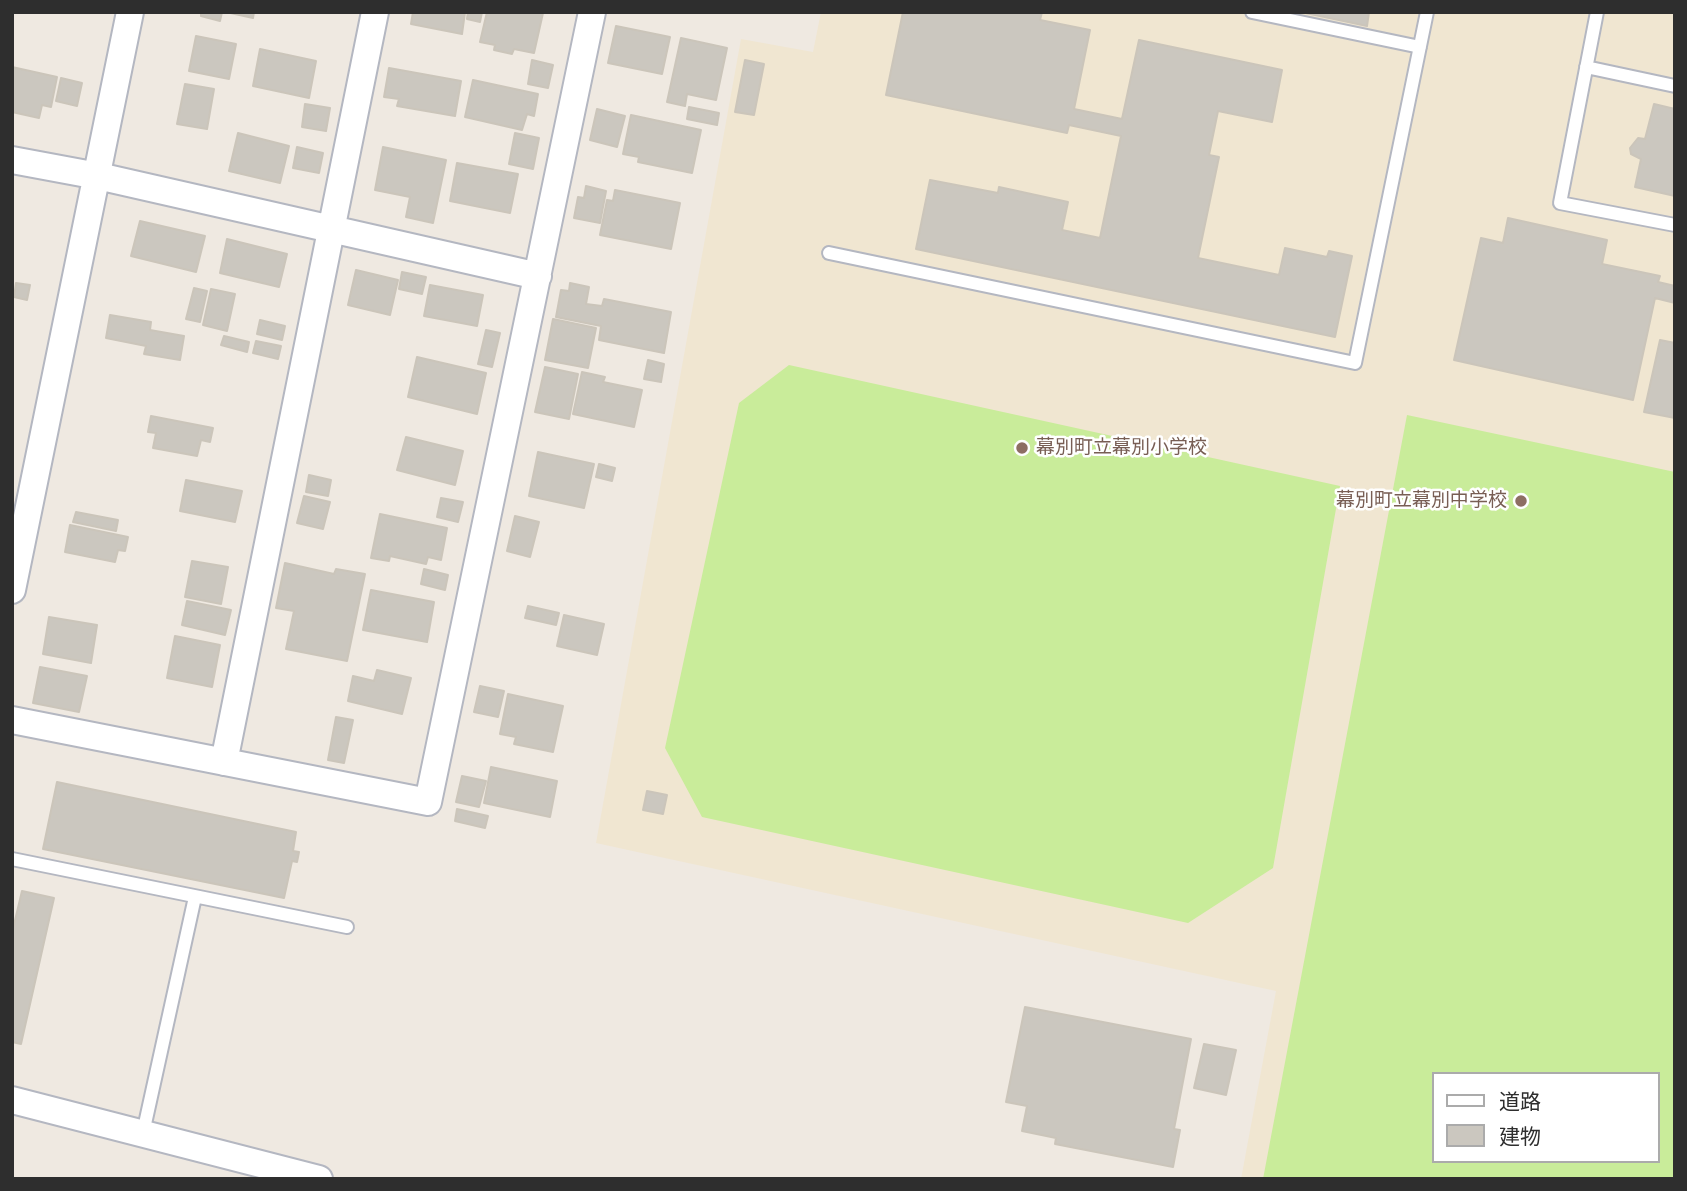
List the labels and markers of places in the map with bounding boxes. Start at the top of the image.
place label: 幕別町立幕別小学校 [1036,437,1207,459]
marker: 幕別町立幕別小学校 [1014,440,1030,456]
place label: 幕別町立幕別中学校 [1336,490,1507,512]
marker: 幕別町立幕別中学校 [1513,493,1529,509]

